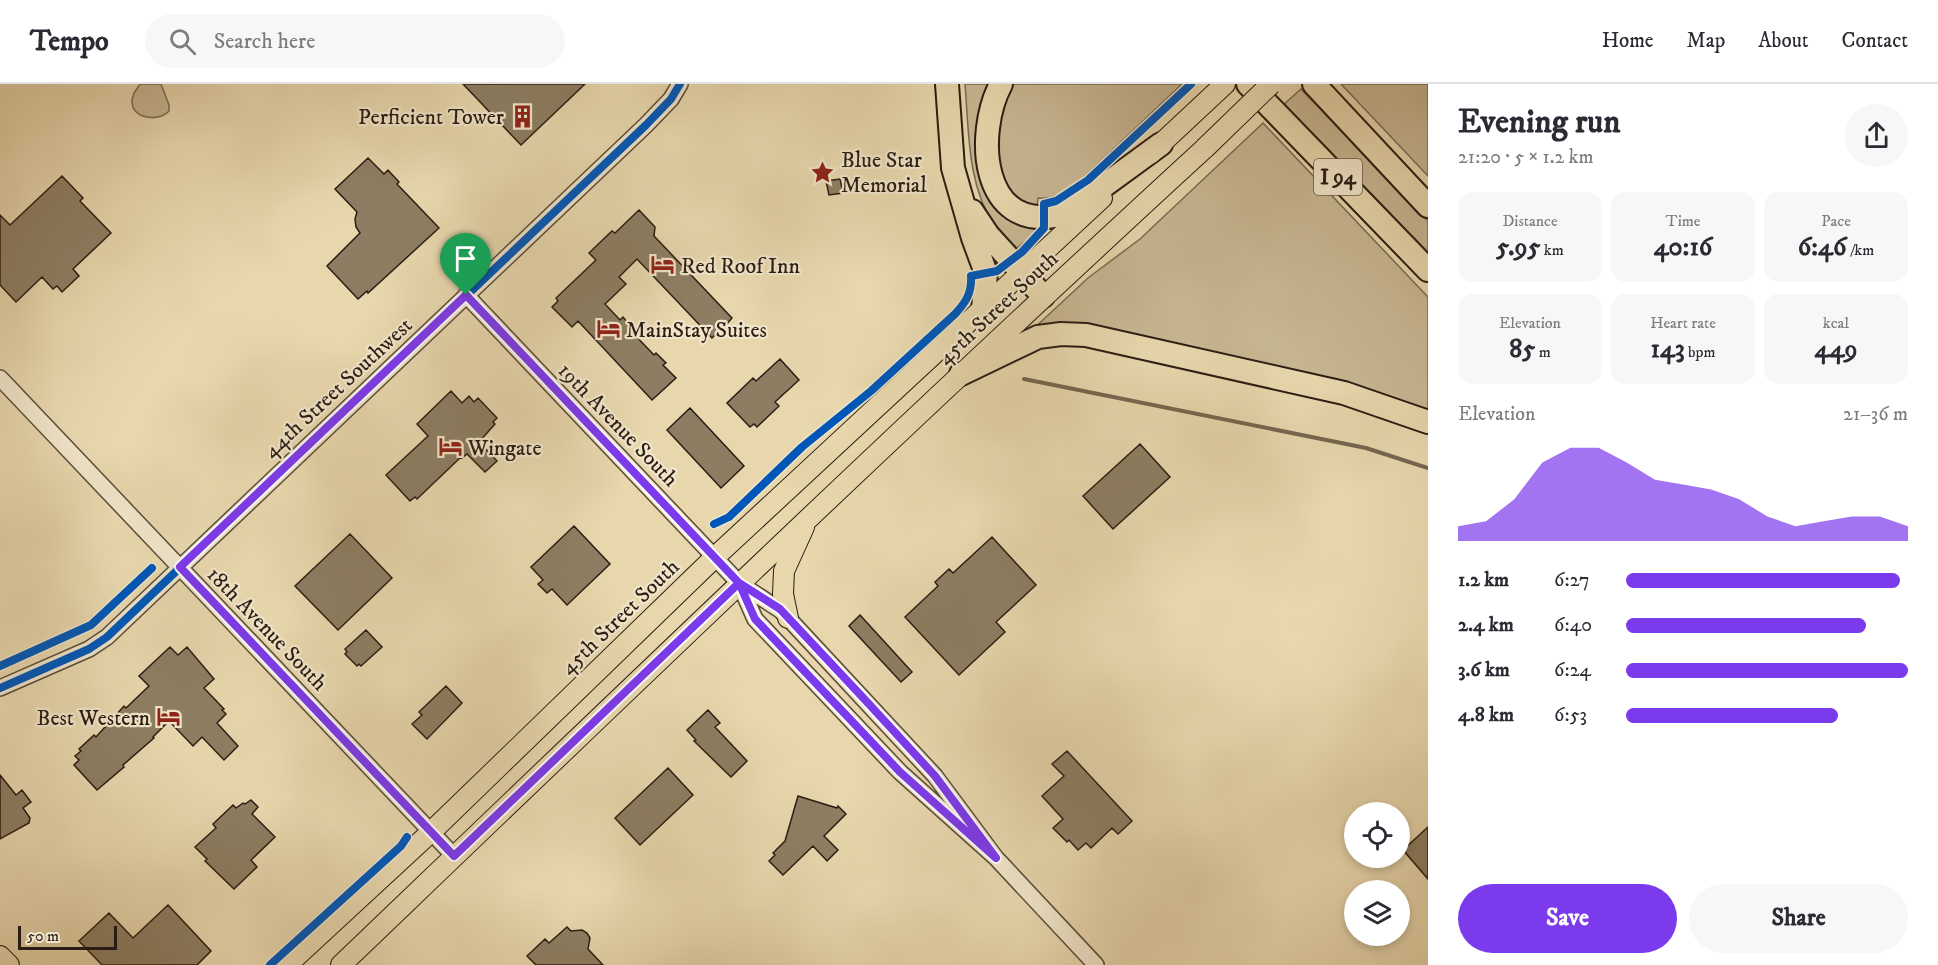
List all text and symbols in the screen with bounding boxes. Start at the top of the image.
search box [145,14,565,68]
text: Tempo [30,24,109,59]
icon: search [166,25,199,58]
text: Search here [214,28,315,55]
text: Home [1602,28,1654,54]
text: Map [1687,28,1725,54]
text: About [1758,28,1809,54]
text: Contact [1842,28,1908,54]
text: Evening run [1458,102,1620,143]
building icon: Perficient Tower [509,103,535,129]
place label: Perficient Tower [358,104,505,131]
button: share [1845,104,1908,167]
text: 21:20 · 5 × 1.2 km [1458,145,1594,170]
place label: Blue Star Memorial [841,147,927,199]
place icon: Blue Star Memorial [810,159,836,185]
road number: I 94 [1314,159,1362,195]
text: Distance [1502,211,1558,231]
text: Time [1666,211,1700,231]
text: Pace [1821,211,1851,231]
text: 5.95 [1496,231,1540,264]
text: 40:16 [1654,231,1712,264]
text: 6:46 [1798,231,1847,264]
pin [440,233,491,295]
text: km [1540,240,1564,260]
text: /km [1847,240,1874,260]
icon: arrive [449,242,482,275]
street label: 45th Street South [932,245,1064,371]
hotel icon: Red Roof Inn [650,252,676,278]
place label: Red Roof Inn [681,253,800,280]
street label: 44th Street Southwest [258,312,418,464]
text: Elevation [1499,313,1561,333]
text: Heart rate [1650,313,1716,333]
text: kcal [1823,313,1849,333]
hotel icon: MainStay Suites [595,316,621,342]
place label: MainStay Suites [626,317,767,344]
text: 85 [1509,333,1535,366]
text: 143 [1650,333,1685,366]
text: 449 [1815,333,1857,366]
text: m [1535,342,1551,362]
text: bpm [1685,342,1716,362]
street label: 19th Avenue South [552,357,684,493]
text: Elevation [1458,402,1535,427]
text: 21–36 m [1843,402,1908,427]
hotel icon: Wingate [437,434,463,460]
place label: Wingate [467,435,542,462]
street label: 45th Street South [555,553,685,681]
street label: 18th Avenue South [201,561,333,697]
text: 1.2 km [1458,568,1509,593]
text: 6:27 [1554,568,1590,593]
text: 2.4 km [1458,613,1514,638]
text: 6:40 [1554,613,1592,638]
text: 3.6 km [1458,658,1510,683]
text: 6:24 [1554,658,1591,683]
text: 4.8 km [1458,703,1514,728]
text: 6:53 [1554,703,1587,728]
hotel icon: Best Western [155,704,181,730]
place label: Best Western [36,705,150,732]
map controls [1344,802,1410,946]
button: locate [1344,802,1410,868]
button: layers [1344,880,1410,946]
button: Save [1458,884,1677,953]
button: Share [1689,884,1908,953]
scale bar [18,923,117,950]
text: 50 m [27,926,59,946]

